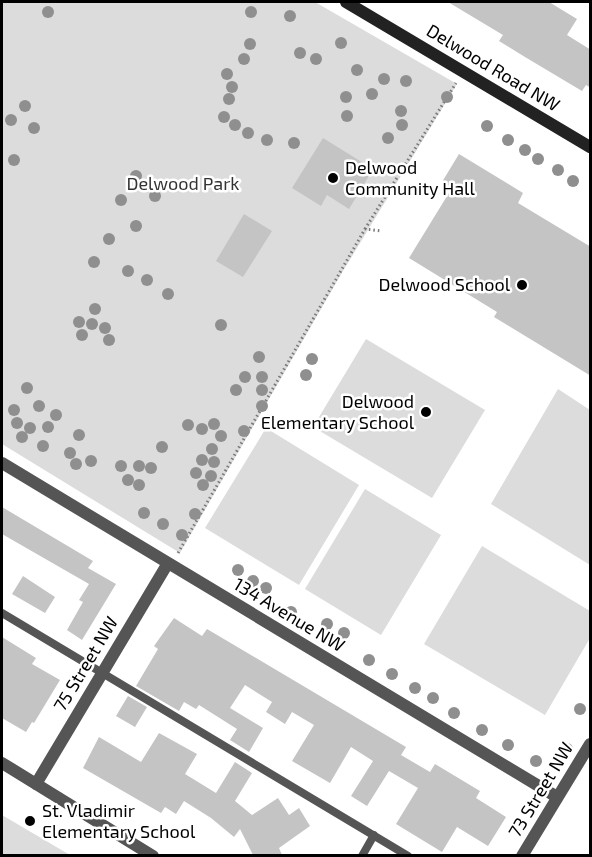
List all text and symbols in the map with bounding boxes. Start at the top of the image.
street label: Delwood Road NW [423,19,564,116]
place label: Delwood Community Hall [345,156,475,199]
marker: Delwood Community Hall [326,171,340,185]
park label: Delwood Park [126,172,240,194]
place label: Delwood School [379,273,511,295]
marker: Delwood School [515,278,529,292]
place label: Delwood Elementary School [261,390,415,433]
marker: Delwood Elementary School [419,405,433,419]
street label: 134 Avenue NW [230,572,349,656]
street label: 75 Street NW [48,612,122,715]
street label: 73 Street NW [503,738,577,841]
place label: St. Vladimir Elementary School [42,799,196,842]
marker: St. Vladimir Elementary School [23,814,37,828]

